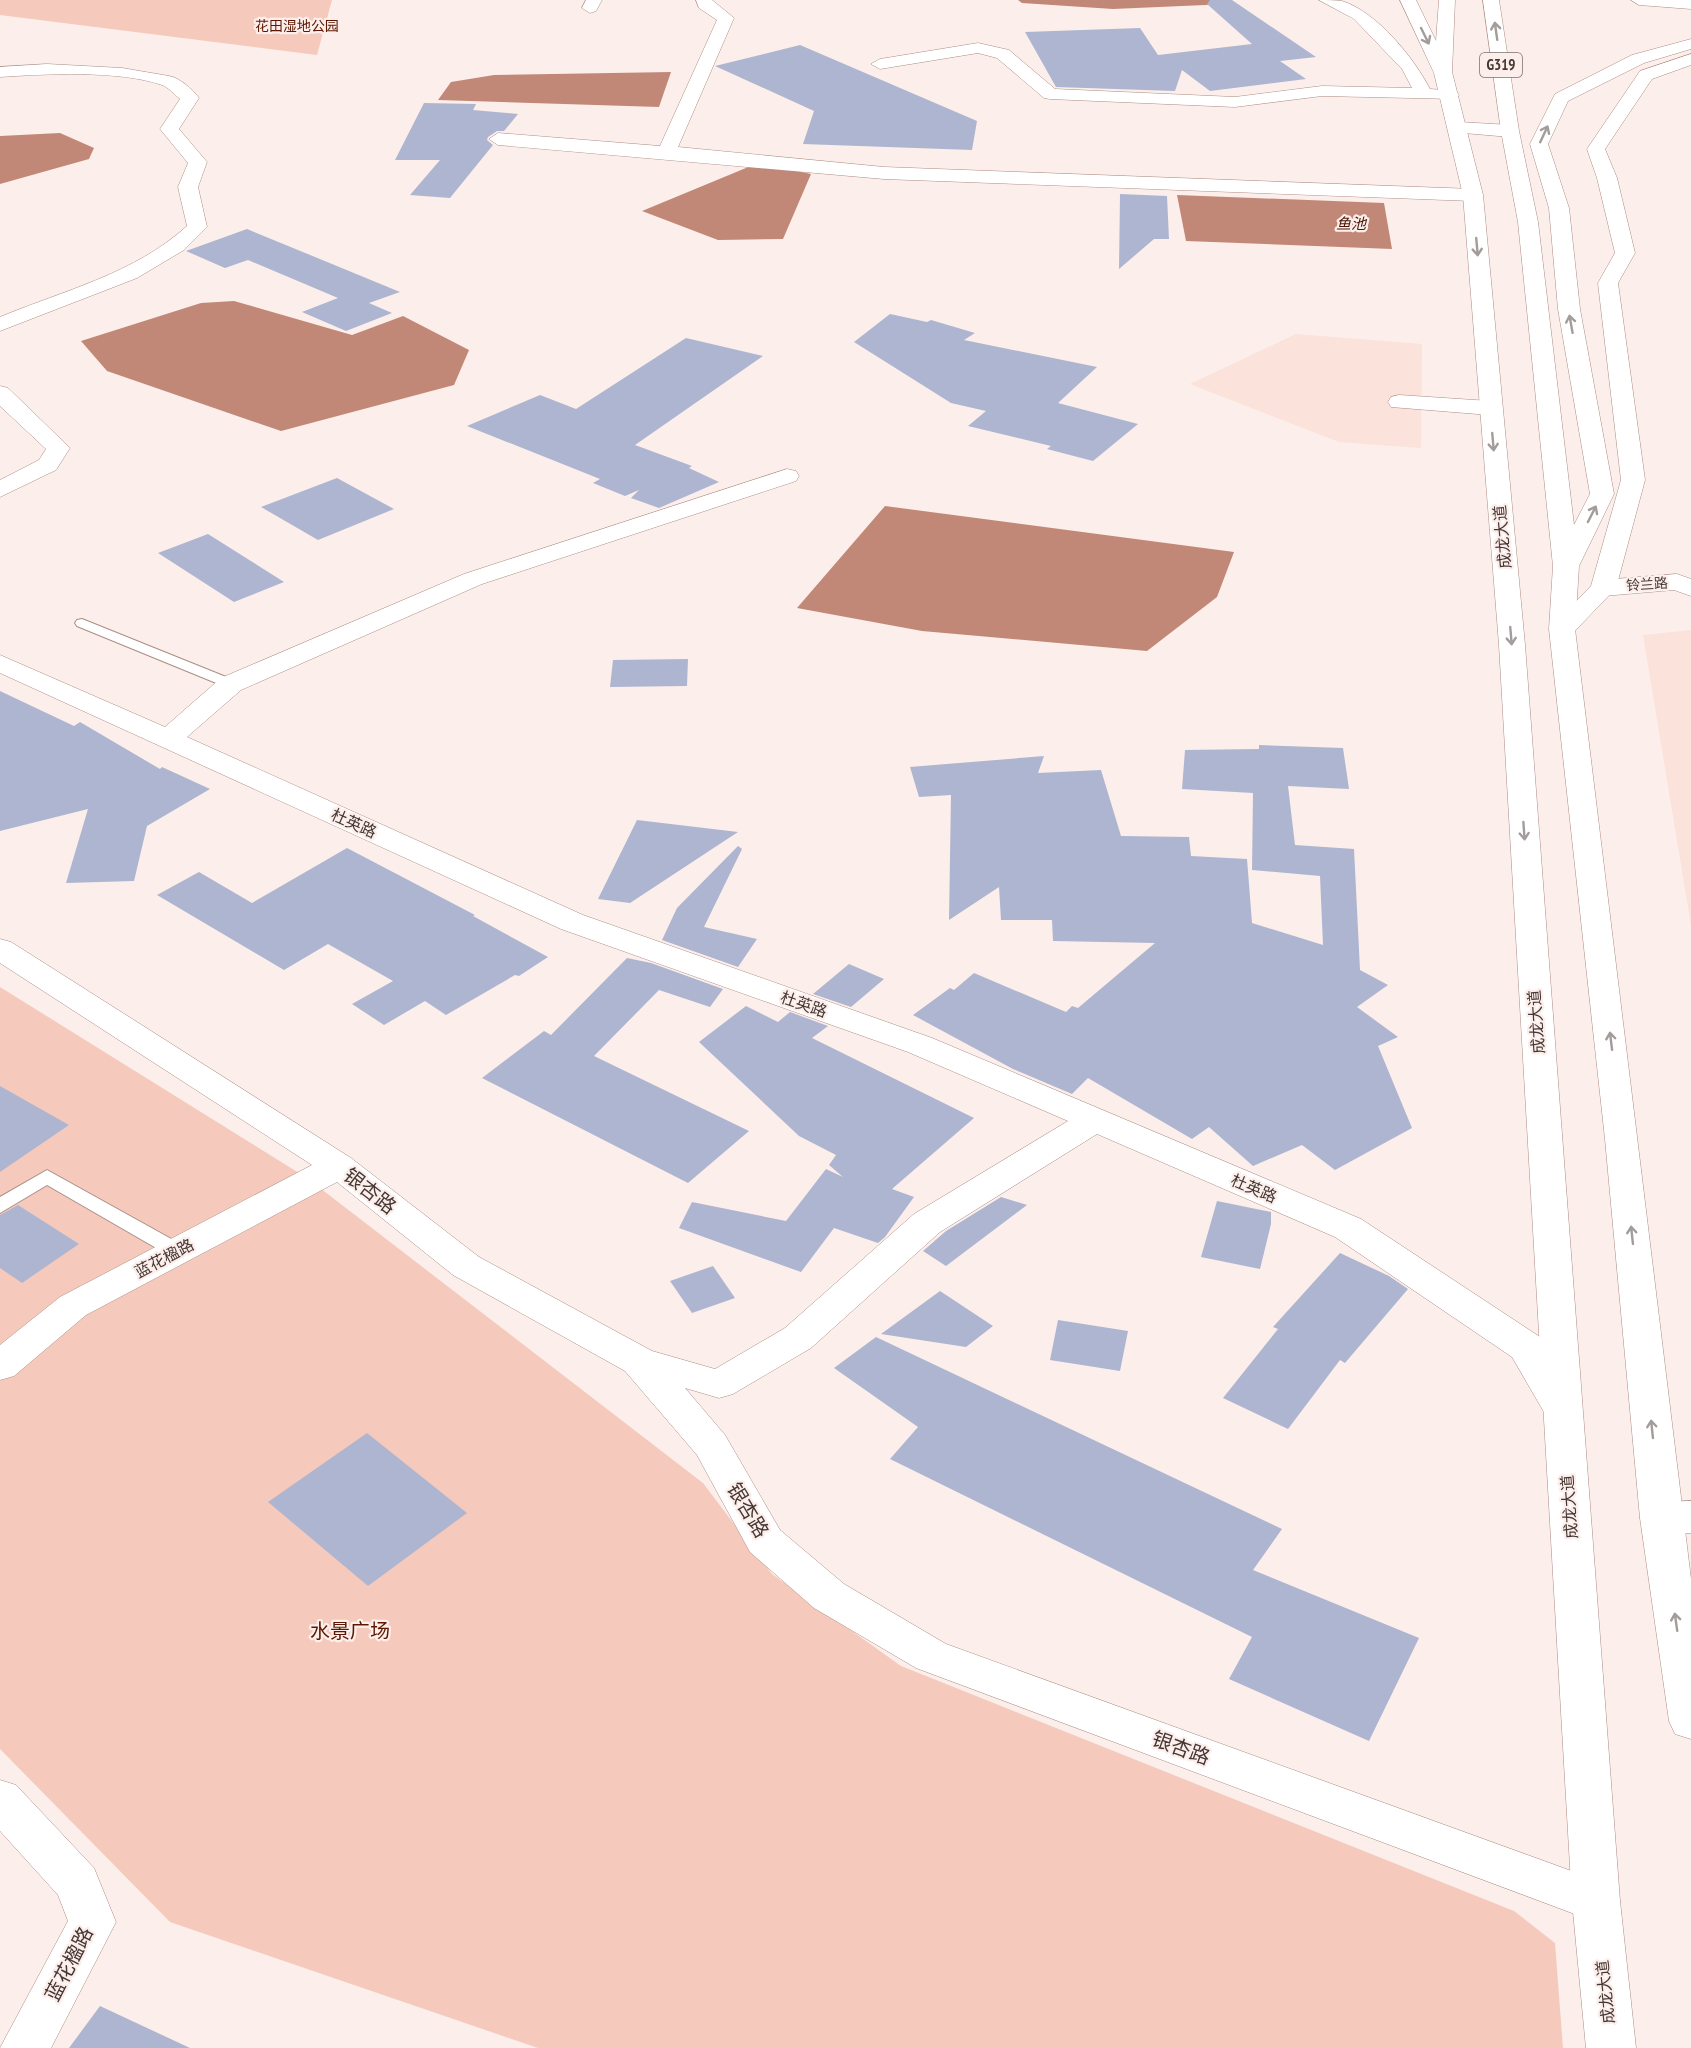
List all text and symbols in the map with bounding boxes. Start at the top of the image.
park label: 花田湿地公园 [255,17,339,35]
one-way arrow [1490,22,1501,41]
one-way arrow [1420,27,1431,45]
road number: G319 [1480,53,1522,77]
one-way arrow [1539,125,1551,143]
water label: 鱼池 [1336,214,1368,233]
one-way arrow [1472,237,1483,257]
one-way arrow [1566,315,1577,334]
one-way arrow [1488,431,1499,451]
street label: 成龙大道 [1489,504,1515,570]
one-way arrow [1586,506,1598,523]
street label: 铃兰路 [1625,574,1669,594]
one-way arrow [1506,626,1517,646]
street label: 杜英路 [328,804,380,842]
one-way arrow [1519,820,1530,840]
street label: 杜英路 [778,987,830,1021]
street label: 成龙大道 [1524,989,1548,1055]
one-way arrow [1605,1031,1616,1051]
street label: 银杏路 [338,1162,402,1220]
street label: 杜英路 [1228,1169,1280,1207]
one-way arrow [1626,1225,1637,1245]
street label: 蓝花楹路 [131,1234,197,1282]
one-way arrow [1646,1419,1657,1439]
street label: 成龙大道 [1557,1474,1581,1540]
street label: 银杏路 [721,1478,775,1542]
one-way arrow [1671,1613,1682,1632]
park label: 水景广场 [310,1618,390,1644]
street label: 银杏路 [1148,1726,1214,1770]
street label: 蓝花楹路 [39,1922,99,2006]
street label: 成龙大道 [1592,1959,1618,2025]

